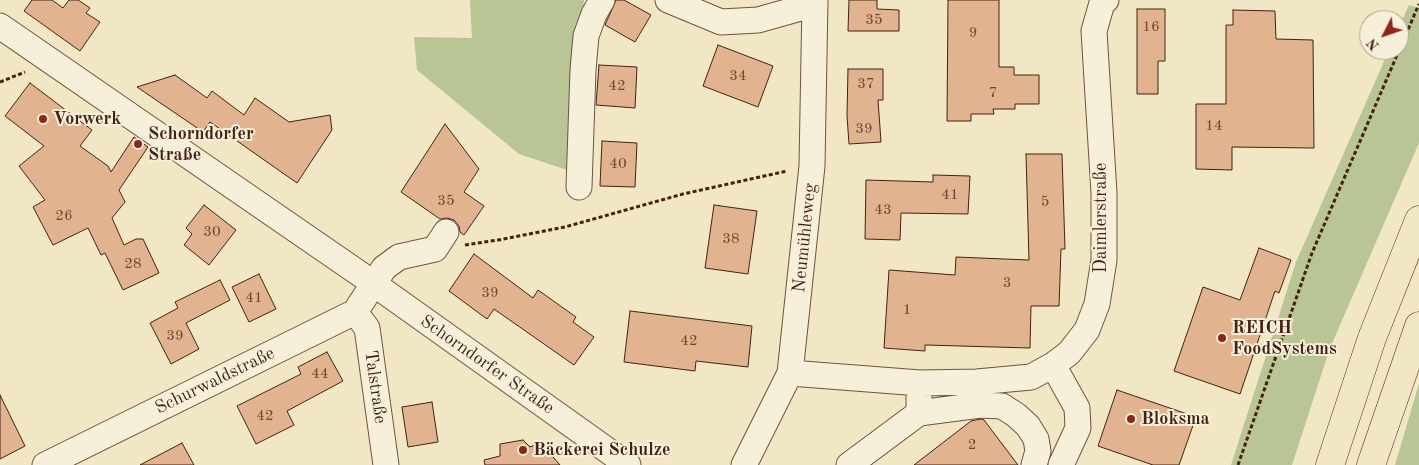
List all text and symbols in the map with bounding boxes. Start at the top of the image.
north arrow [1359,10,1409,60]
house number: 35 [865,11,883,29]
house number: 16 [1142,18,1160,36]
house number: 9 [969,24,977,42]
text: N [1365,36,1382,53]
house number: 34 [729,67,747,85]
house number: 37 [857,75,875,93]
house number: 42 [608,77,626,95]
house number: 7 [989,84,997,102]
place label: Vorwerk [53,108,121,130]
marker: Vorwerk [37,113,49,125]
house number: 14 [1205,117,1223,135]
house number: 39 [855,120,873,138]
place label: Schorndorfer Straße [148,123,254,166]
marker: Schorndorfer Straße [132,138,144,150]
house number: 40 [609,155,627,173]
street label: Daimlerstraße [1090,163,1112,273]
street label: Neumühleweg [789,182,821,294]
house number: 41 [941,186,959,204]
house number: 35 [437,192,455,210]
house number: 5 [1041,193,1049,211]
house number: 43 [874,201,892,219]
house number: 26 [55,207,73,225]
house number: 30 [203,223,221,241]
house number: 38 [722,230,740,248]
house number: 28 [124,255,142,273]
house number: 3 [1003,274,1011,292]
house number: 39 [481,284,499,302]
house number: 41 [245,289,263,307]
house number: 1 [903,301,911,319]
street label: Schorndorfer Straße [416,311,558,419]
place label: REICH FoodSystems [1232,317,1337,359]
house number: 39 [166,327,184,345]
house number: 42 [680,332,698,350]
marker: REICH FoodSystems [1216,332,1228,344]
street label: Schurwaldstraße [152,343,278,419]
street label: Talstraße [359,349,391,425]
house number: 44 [311,365,329,383]
house number: 42 [256,407,274,425]
place label: Bloksma [1141,408,1210,430]
marker: Bloksma [1125,413,1137,425]
house number: 2 [968,436,976,454]
place label: Bäckerei Schulze [533,439,670,461]
marker: Bäckerei Schulze [517,444,529,456]

